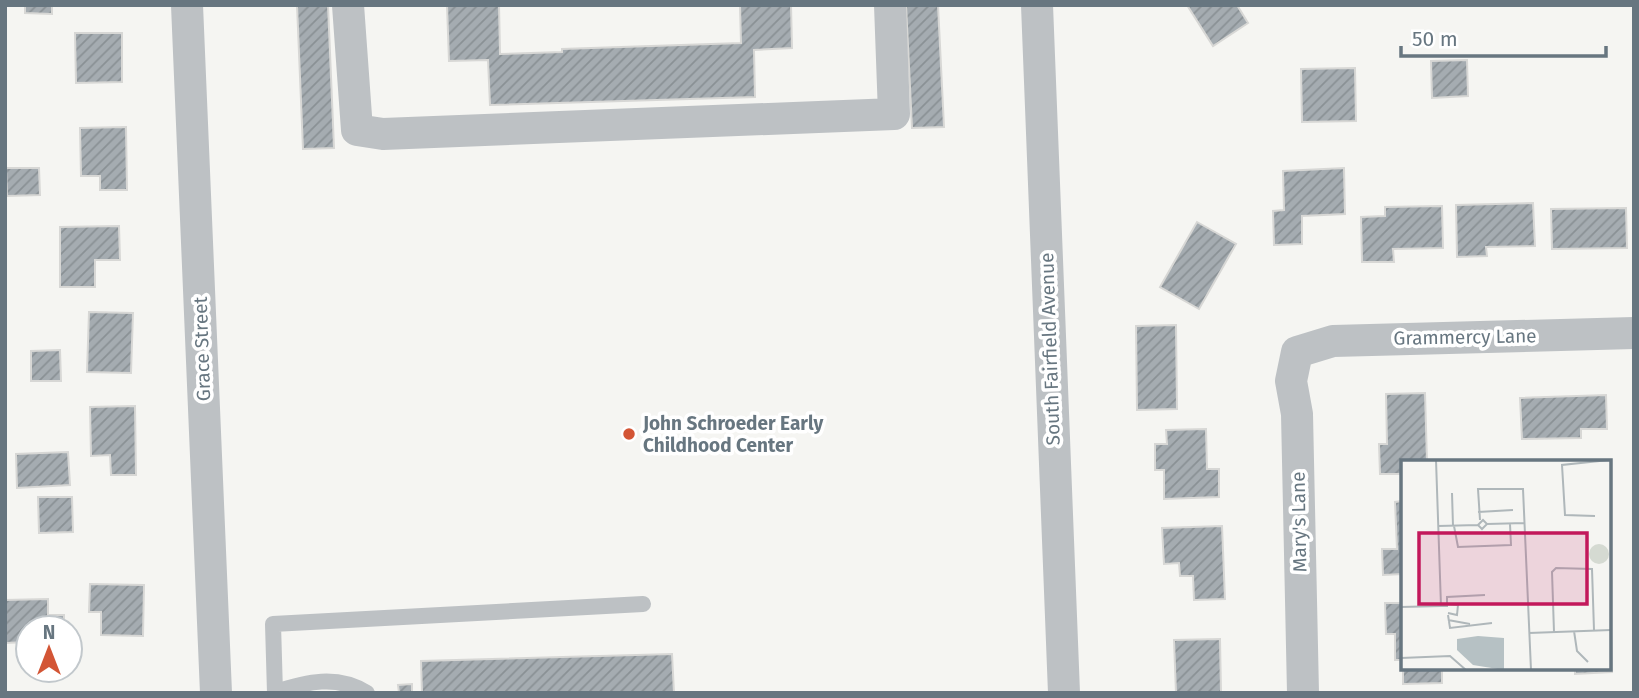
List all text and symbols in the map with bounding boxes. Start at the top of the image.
scale bar [1401,14,1606,58]
text: 50 m [1412,26,1458,52]
street label: South Fairfield Avenue [1035,252,1065,446]
street label: Grace Street [189,296,215,402]
street label: Grammercy Lane [1393,324,1537,350]
place label: John Schroeder Early Childhood Center [642,412,823,457]
marker: John Schroeder Early Childhood Center [621,426,637,442]
inset map [1401,460,1611,670]
street label: Mary's Lane [1287,471,1311,573]
north arrow [14,614,84,684]
text: N [43,621,55,644]

